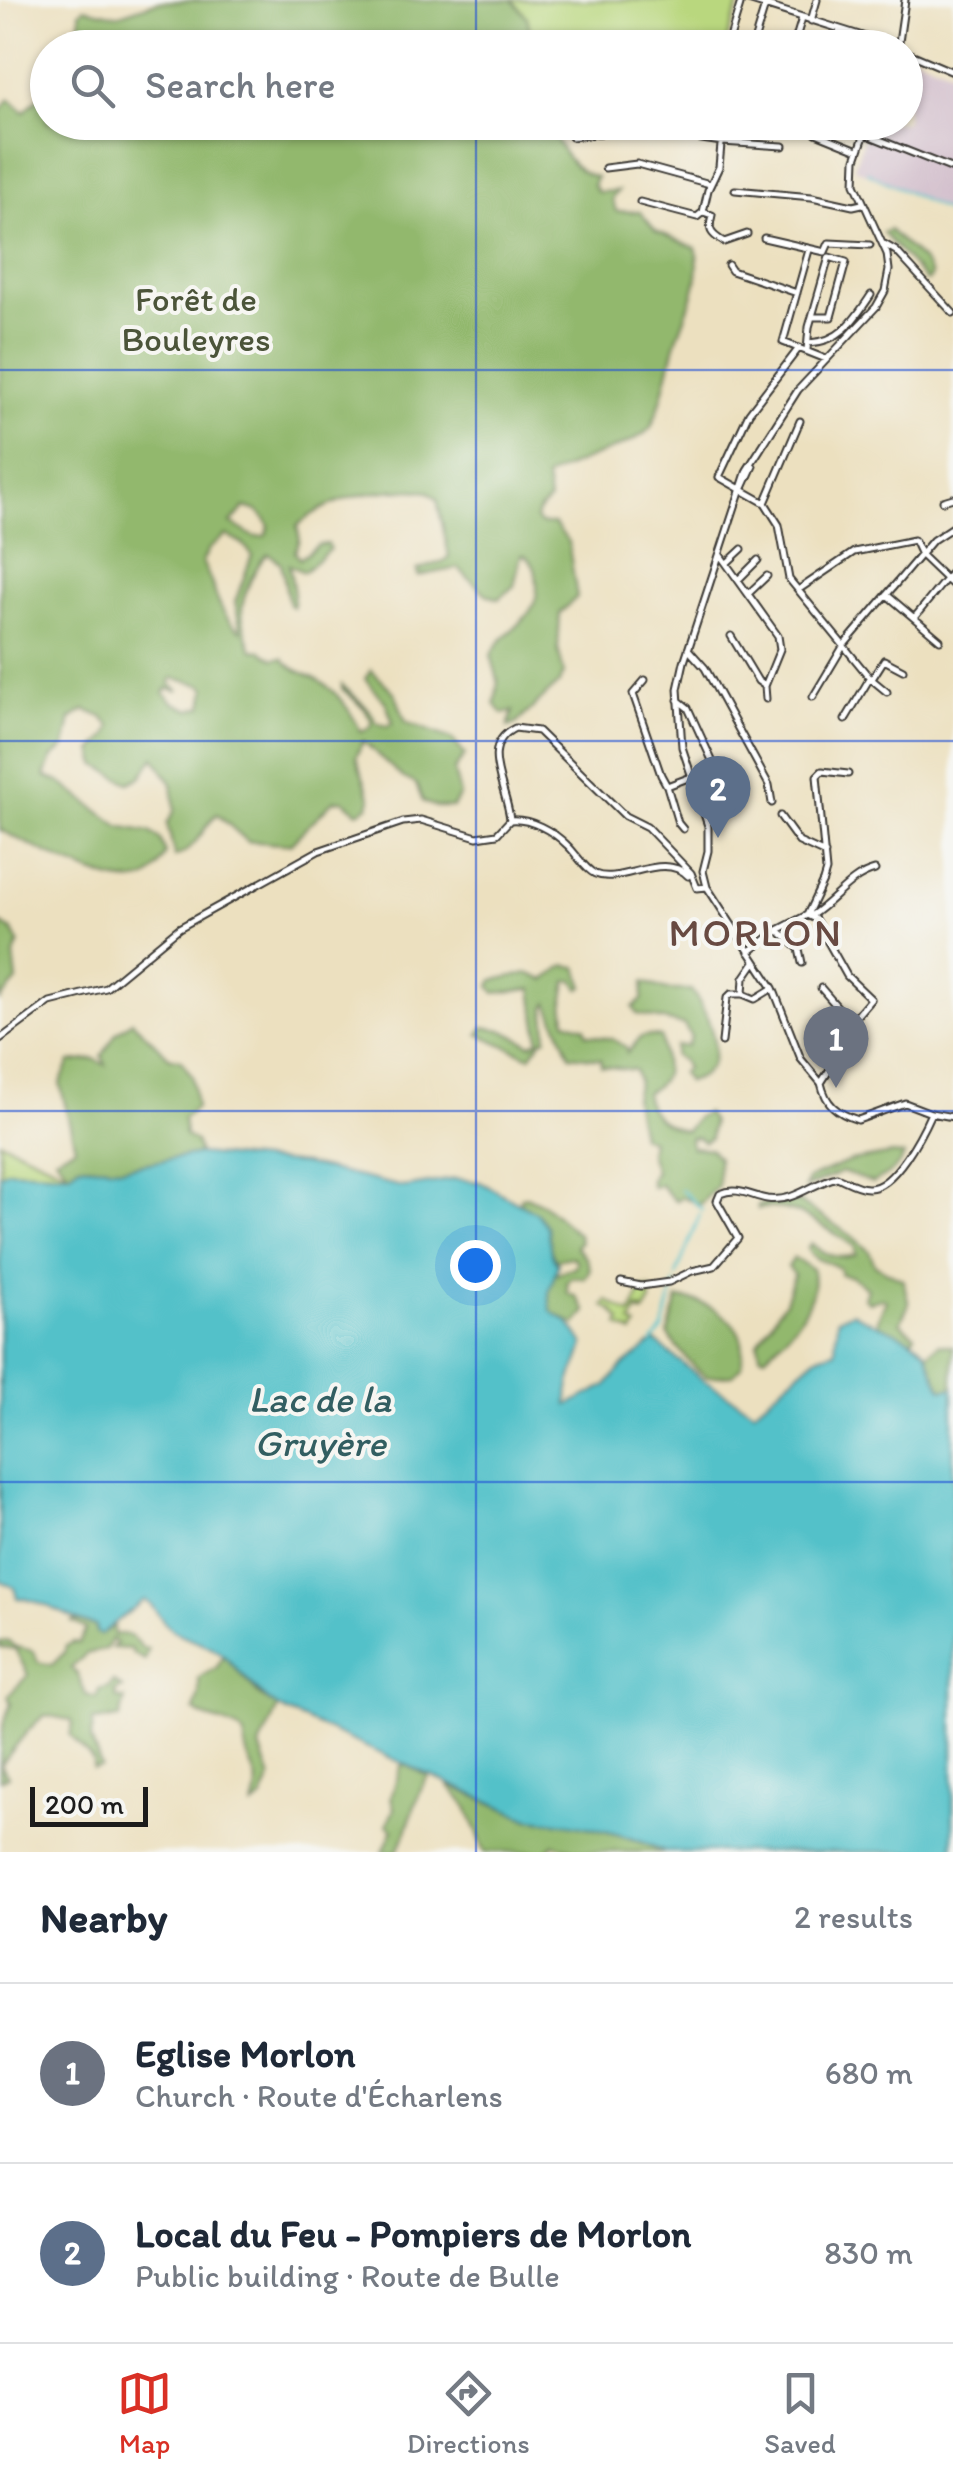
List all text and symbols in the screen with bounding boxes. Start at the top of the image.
search box [30,30,923,140]
icon: search [65,58,120,113]
text: Search here [145,62,336,108]
park label: Forêt de Bouleyres [122,278,271,360]
pin: 2 [686,756,750,838]
district label: MORLON [668,908,844,956]
pin: 1 [804,1006,868,1088]
your location [450,1240,501,1291]
water label: Lac de la Gruyère [249,1376,392,1466]
scale bar [30,1782,148,1826]
text: 200 m [45,1787,124,1821]
text: Nearby [40,1892,167,1943]
text: 2 results [794,1898,913,1936]
text: Eglise Morlon [135,2031,356,2077]
text: 1 [65,2054,80,2092]
text: 680 m [825,2054,913,2092]
text: Church · Route d'Écharlens [135,2077,503,2115]
text: Local du Feu - Pompiers de Morlon [135,2211,691,2257]
text: 2 [64,2234,81,2272]
text: 830 m [824,2234,913,2272]
text: Public building · Route de Bulle [135,2257,560,2295]
tab: Map [117,2366,172,2460]
tab: Directions [407,2366,530,2460]
tab: Saved [764,2366,836,2460]

